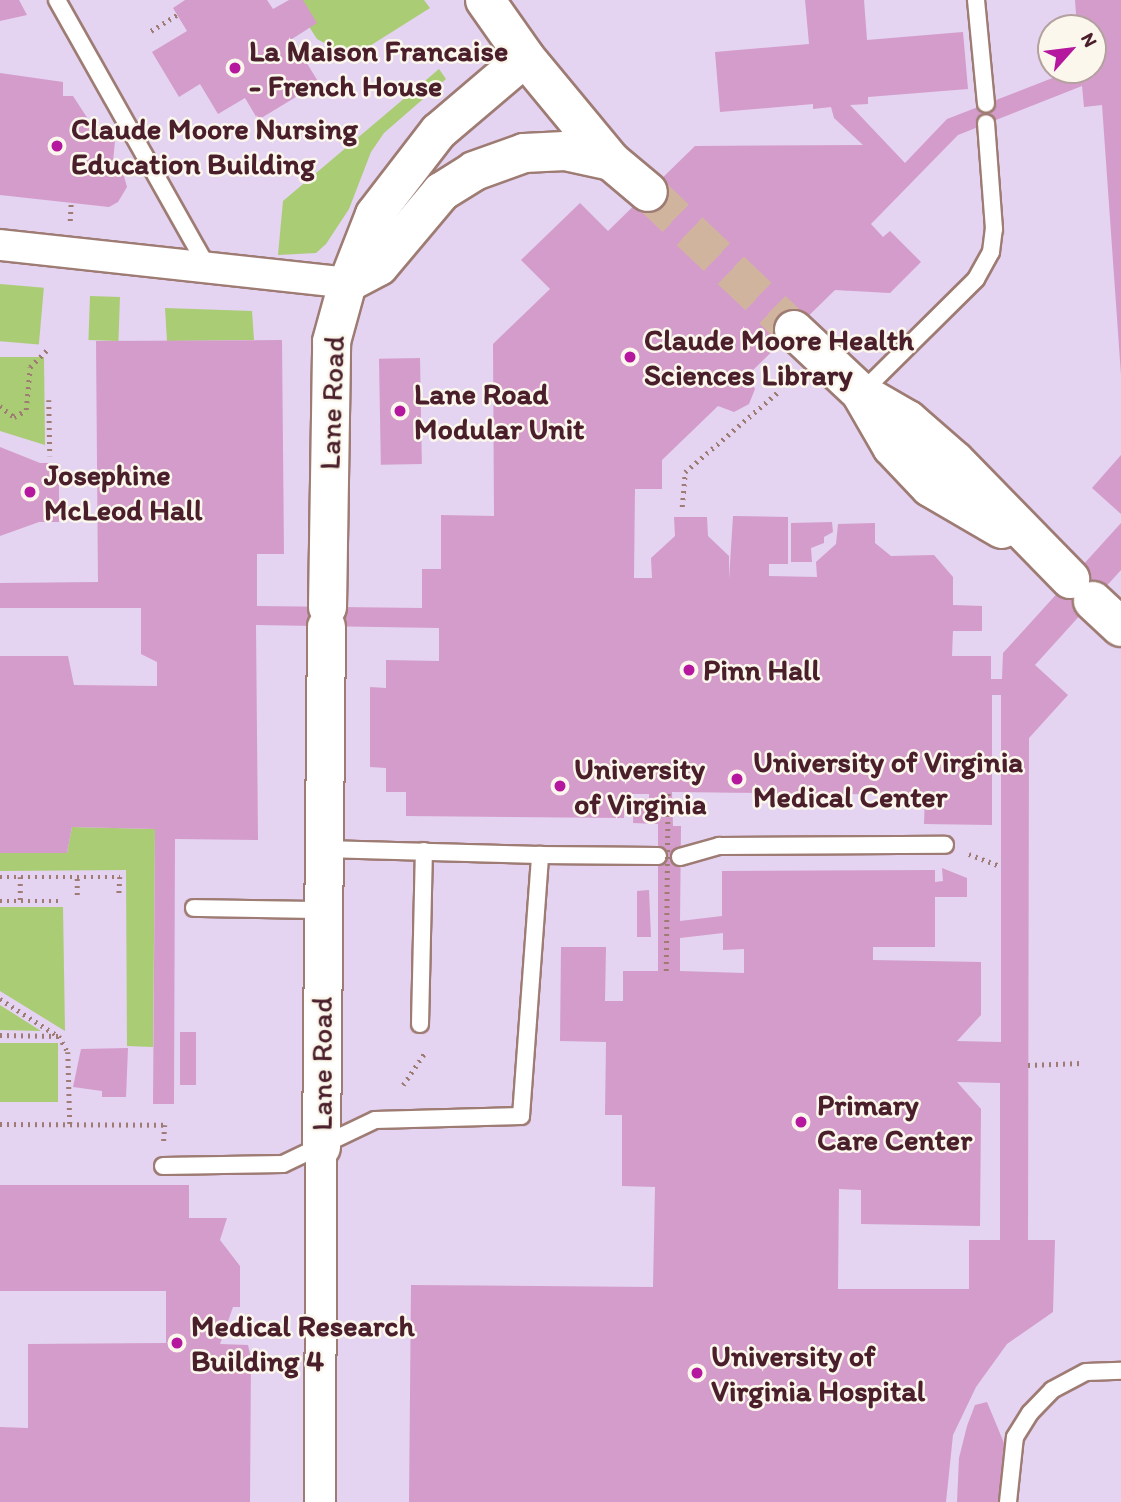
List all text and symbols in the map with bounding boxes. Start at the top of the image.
north arrow [1037,14,1107,84]
text: N [1076,29,1102,51]
place label: La Maison Francaise - French House [249,33,508,104]
marker: La Maison Francaise - French House [227,60,243,76]
place label: Claude Moore Nursing Education Building [71,111,358,182]
marker: Claude Moore Nursing Education Building [49,138,65,154]
place label: Claude Moore Health Sciences Library [644,322,914,392]
street label: Lane Road [312,336,352,470]
marker: Claude Moore Health Sciences Library [622,349,638,365]
place label: Lane Road Modular Unit [414,376,584,446]
marker: Lane Road Modular Unit [392,403,408,419]
place label: Josephine McLeod Hall [44,457,203,528]
marker: Josephine McLeod Hall [22,484,38,500]
place label: Pinn Hall [703,652,821,688]
marker: Pinn Hall [681,662,697,678]
place label: University of Virginia Medical Center [753,744,1024,814]
place label: University of Virginia [574,751,708,822]
marker: University of Virginia Medical Center [727,769,747,789]
marker: University of Virginia [552,778,568,794]
street label: Lane Road [304,997,340,1131]
place label: Primary Care Center [817,1087,973,1158]
marker: Primary Care Center [791,1112,811,1132]
place label: Medical Research Building 4 [191,1308,415,1378]
marker: Medical Research Building 4 [169,1335,185,1351]
place label: University of Virginia Hospital [711,1338,925,1408]
marker: University of Virginia Hospital [689,1365,705,1381]

